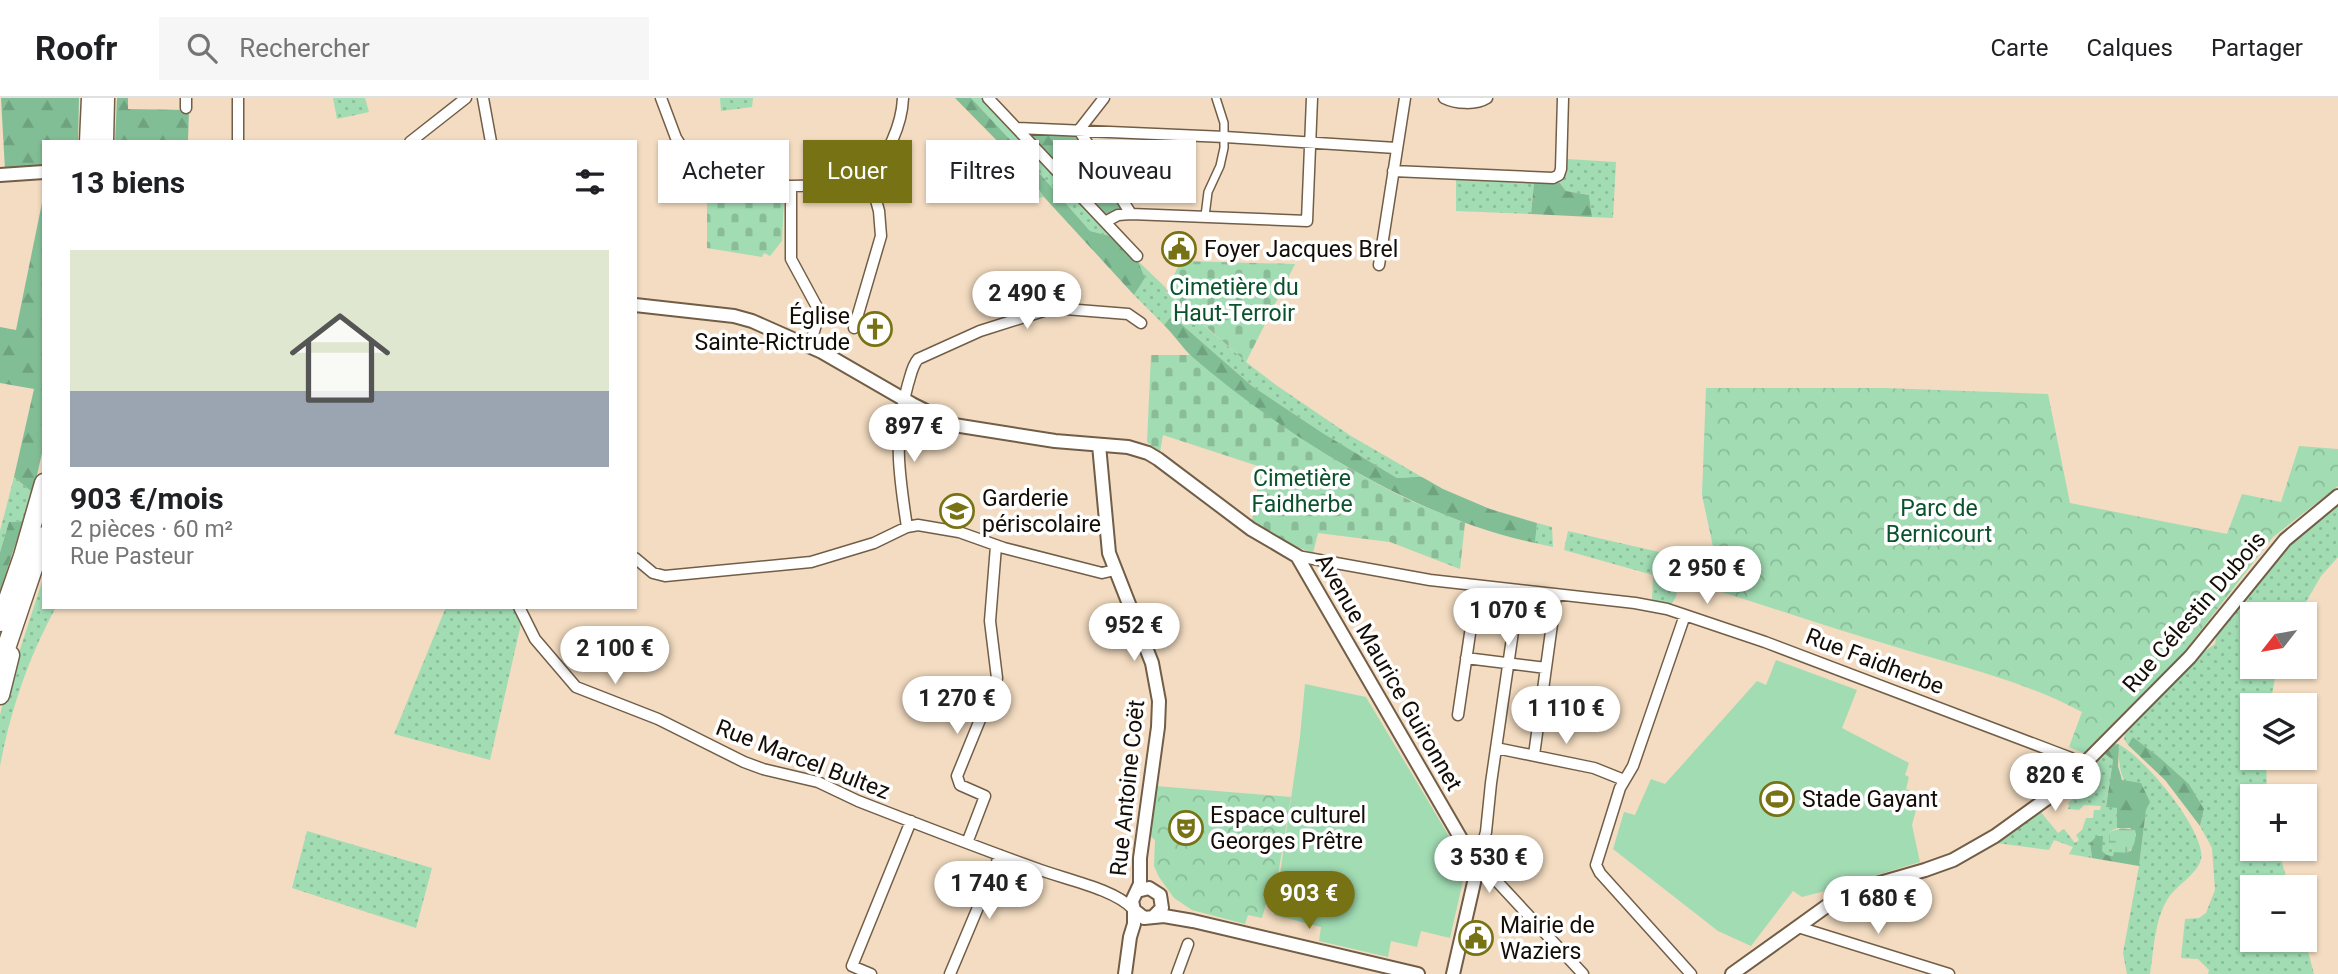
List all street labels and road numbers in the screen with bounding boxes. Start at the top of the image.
street label: Rue Célestin Dubois [2117,526,2272,698]
street label: Avenue Maurice Guironnet [1310,549,1468,796]
street label: Rue Faidherbe [1802,623,1948,700]
street label: Rue Antoine Coët [1105,699,1150,877]
street label: Rue Marcel Bultez [712,714,894,805]

